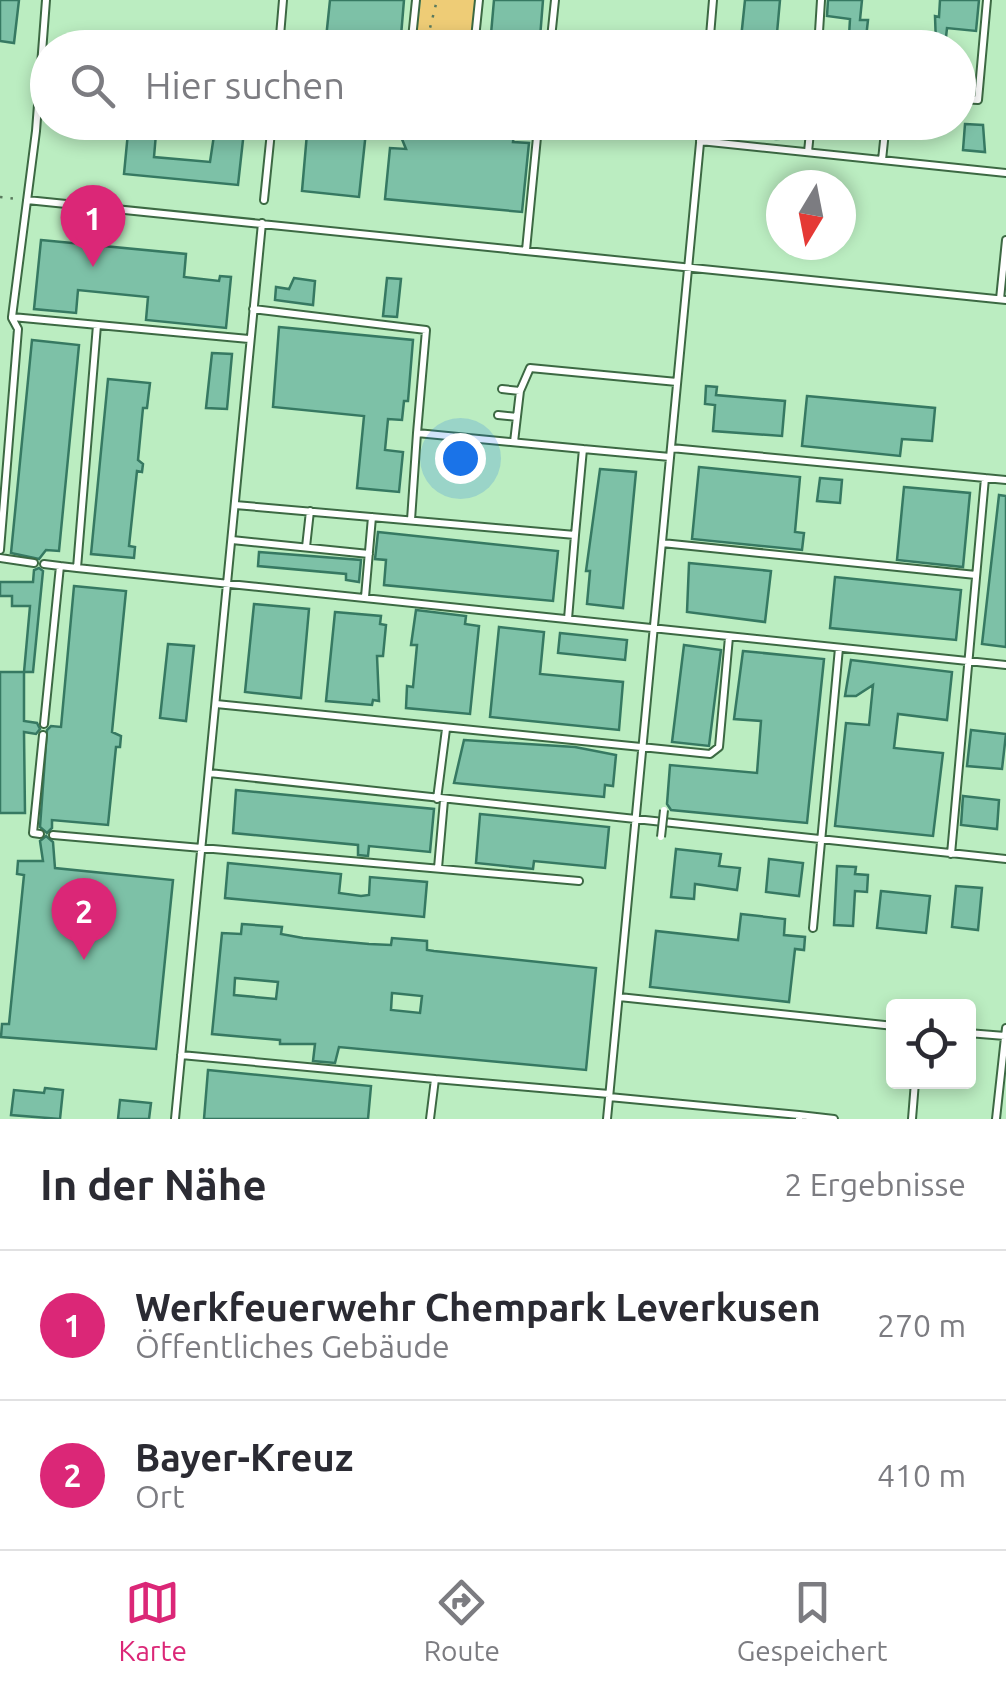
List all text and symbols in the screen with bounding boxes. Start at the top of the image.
search box [30,30,976,140]
icon: search [65,58,120,113]
text: Hier suchen [145,64,345,106]
north arrow [766,170,856,260]
pin: 1 [61,184,126,267]
your location [435,433,486,484]
pin: 2 [52,878,116,960]
map controls [886,999,976,1089]
button: locate [886,999,976,1089]
text: In der Nähe [40,1161,267,1208]
text: 2 Ergebnisse [784,1166,966,1202]
text: Werkfeuerwehr Chempark Leverkusen [135,1286,821,1328]
text: 1 [63,1307,82,1343]
text: 270 m [877,1307,966,1343]
text: Öffentliches Gebäude [135,1328,450,1364]
text: Bayer-Kreuz [135,1436,353,1478]
text: 2 [63,1457,82,1493]
text: 410 m [877,1457,966,1493]
text: Ort [135,1478,185,1514]
tab: Karte [118,1575,187,1666]
tab: Route [424,1575,500,1666]
tab: Gespeichert [737,1575,888,1666]

